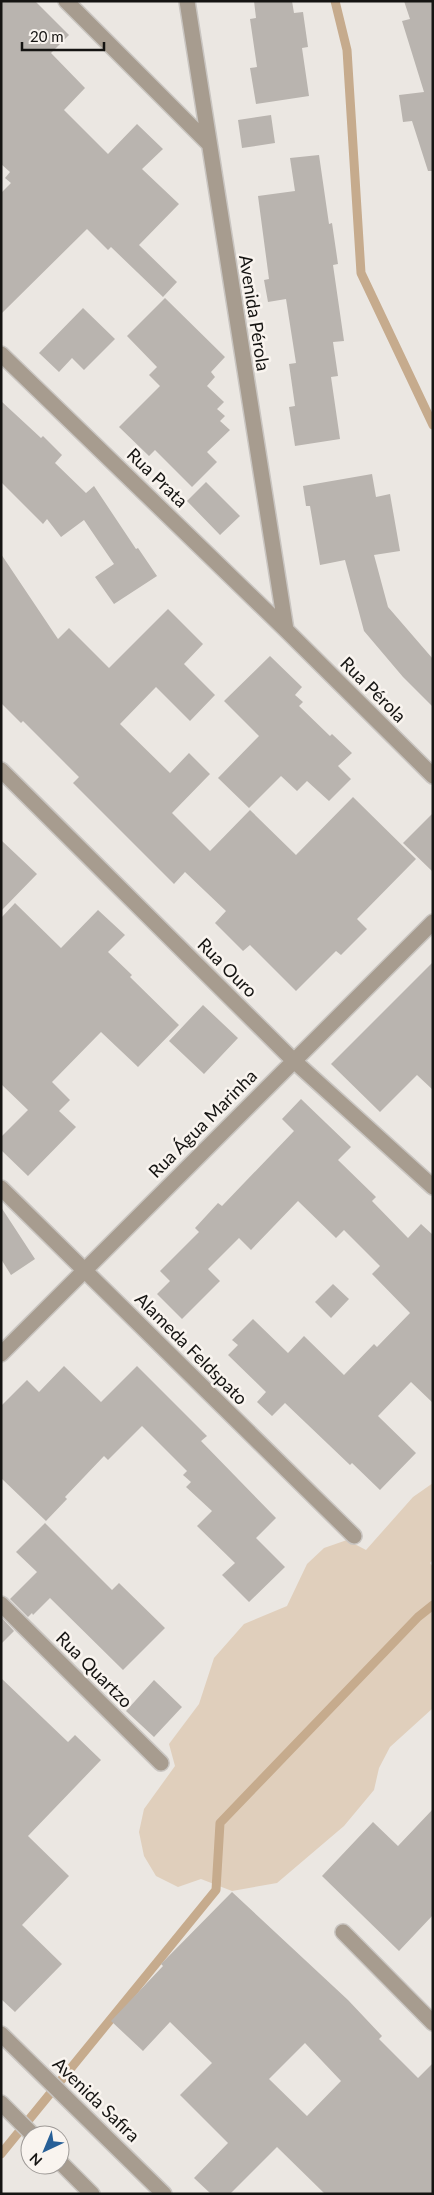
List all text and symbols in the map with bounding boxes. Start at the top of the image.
scale bar [22,20,105,52]
text: 20 m [30,27,64,45]
street label: Avenida Pérola [235,253,275,373]
street label: Rua Prata [123,443,193,512]
street label: Rua Pérola [336,652,411,727]
street label: Rua Ouro [193,933,262,1002]
street label: Rua Água Marinha [143,1064,261,1182]
street label: Alameda Feldspato [131,1288,252,1409]
street label: Rua Quartzo [52,1627,137,1712]
street label: Avenida Safira [49,2052,145,2146]
north arrow [20,2125,70,2175]
text: N [26,2150,45,2170]

